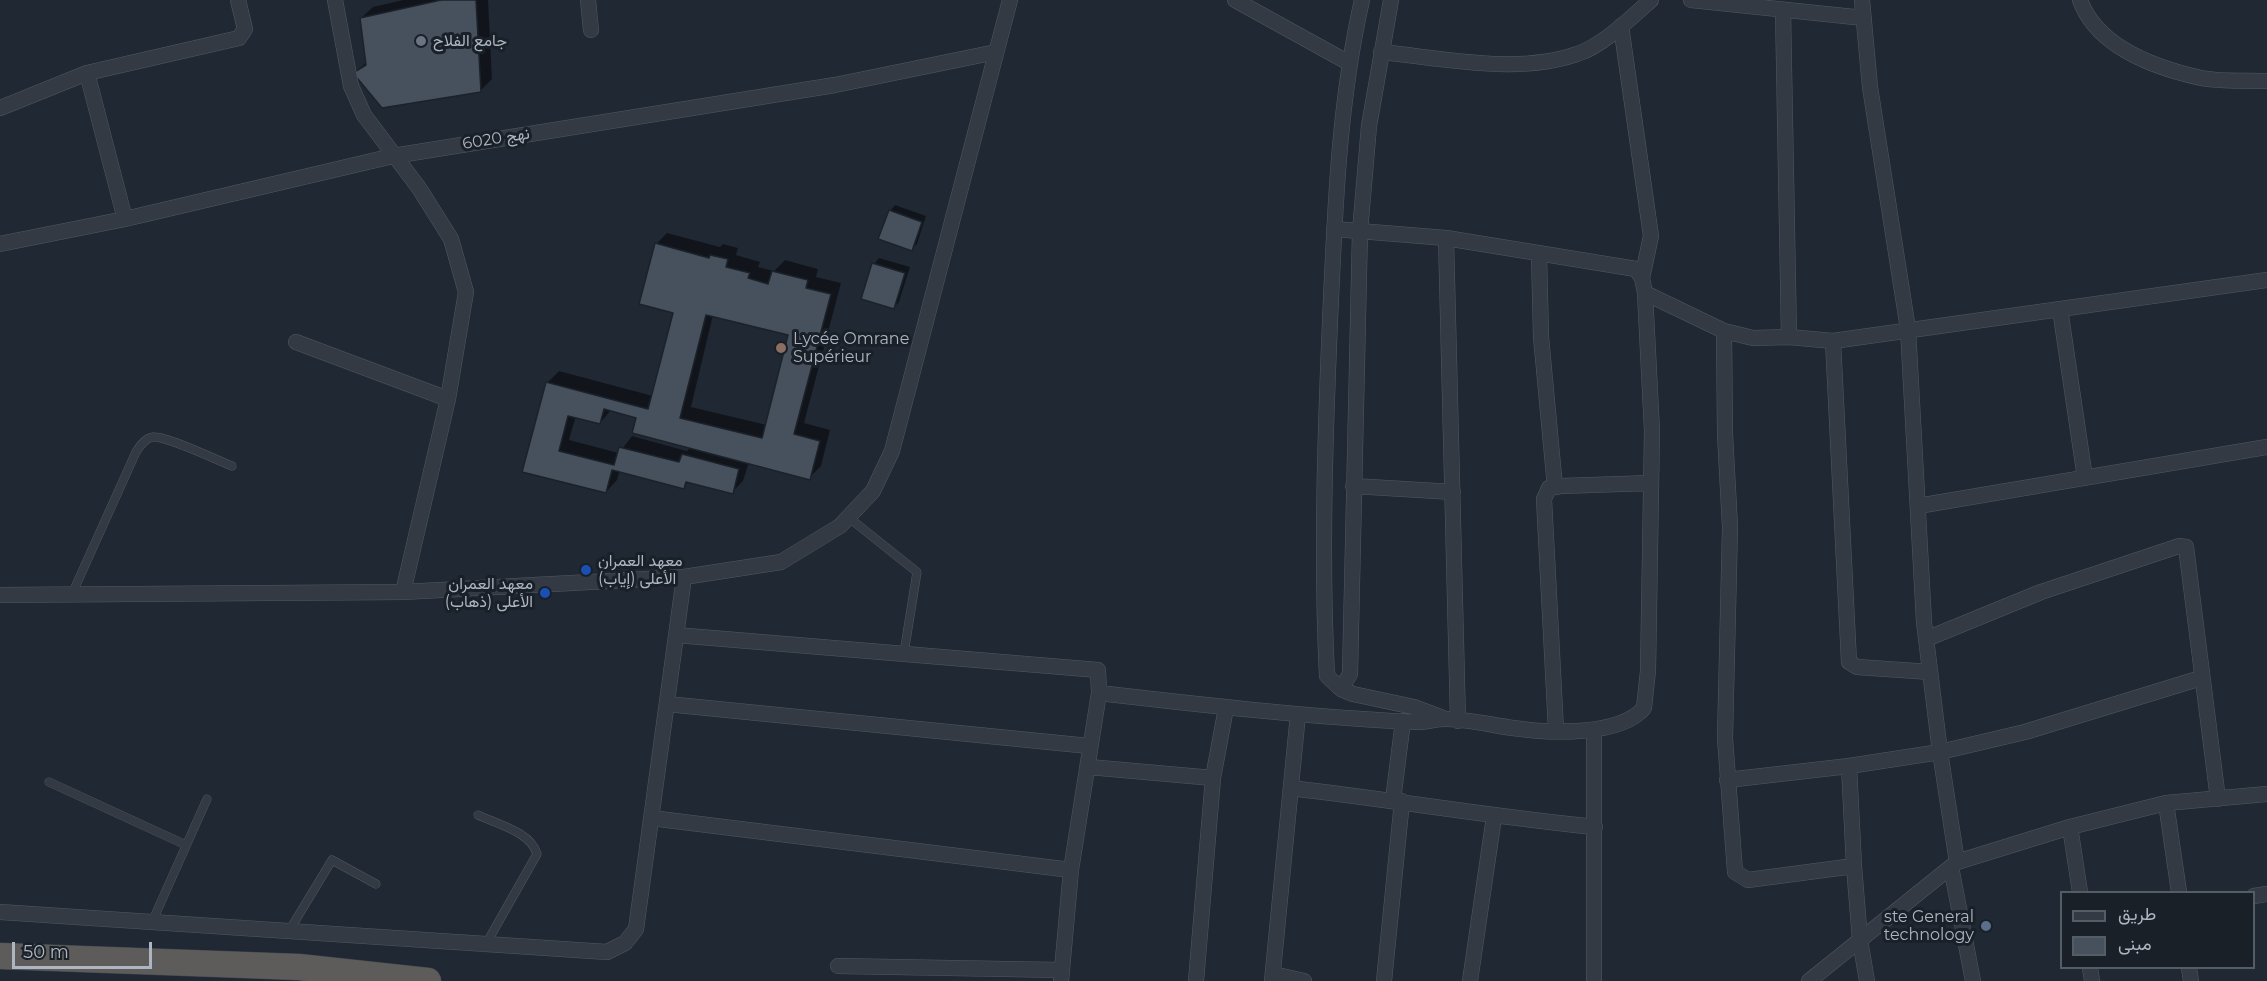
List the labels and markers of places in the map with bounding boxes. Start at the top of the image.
place label: جامع الفلاح [433,31,507,51]
marker: جامع الفلاح [414,34,428,48]
place label: Lycée Omrane Supérieur [793,329,909,367]
marker: Lycée Omrane Supérieur [774,341,788,355]
place label: معهد العمران الأعلى (إياب) [598,551,683,589]
marker: معهد العمران الأعلى (إياب) [579,563,593,577]
place label: معهد العمران الأعلى (ذهاب) [445,574,533,612]
marker: معهد العمران الأعلى (ذهاب) [538,586,552,600]
place label: ste General technology [1884,907,1974,945]
marker: ste General technology [1979,919,1993,933]

